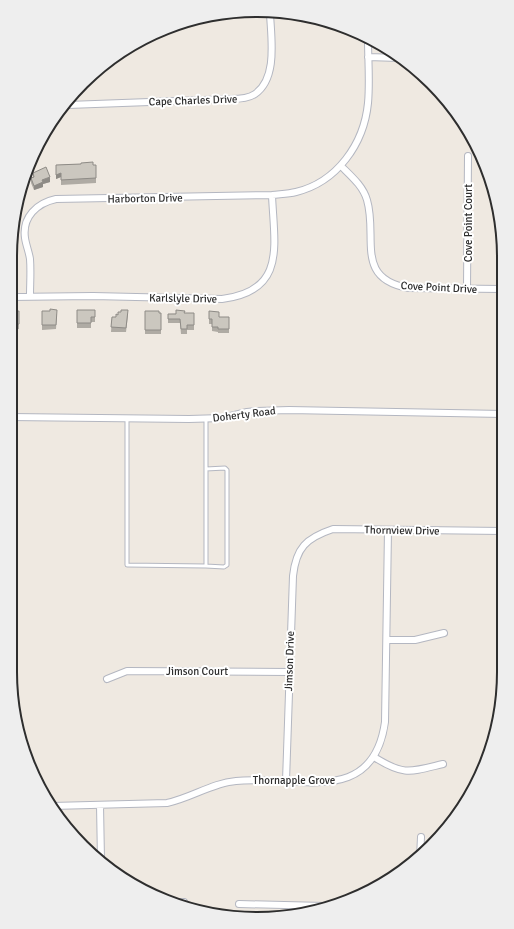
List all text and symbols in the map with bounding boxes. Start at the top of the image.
street label: Cape Charles Drive [149,92,238,109]
street label: Cove Point Court [462,184,475,262]
street label: Harborton Drive [107,191,183,206]
street label: Cove Point Drive [400,279,478,296]
street label: Karlslyle Drive [149,291,217,306]
street label: Doherty Road [212,404,277,425]
street label: Thornview Drive [364,523,440,538]
street label: Jimson Drive [282,631,297,691]
street label: Jimson Court [166,665,228,678]
street label: Thornapple Grove [253,774,335,787]

